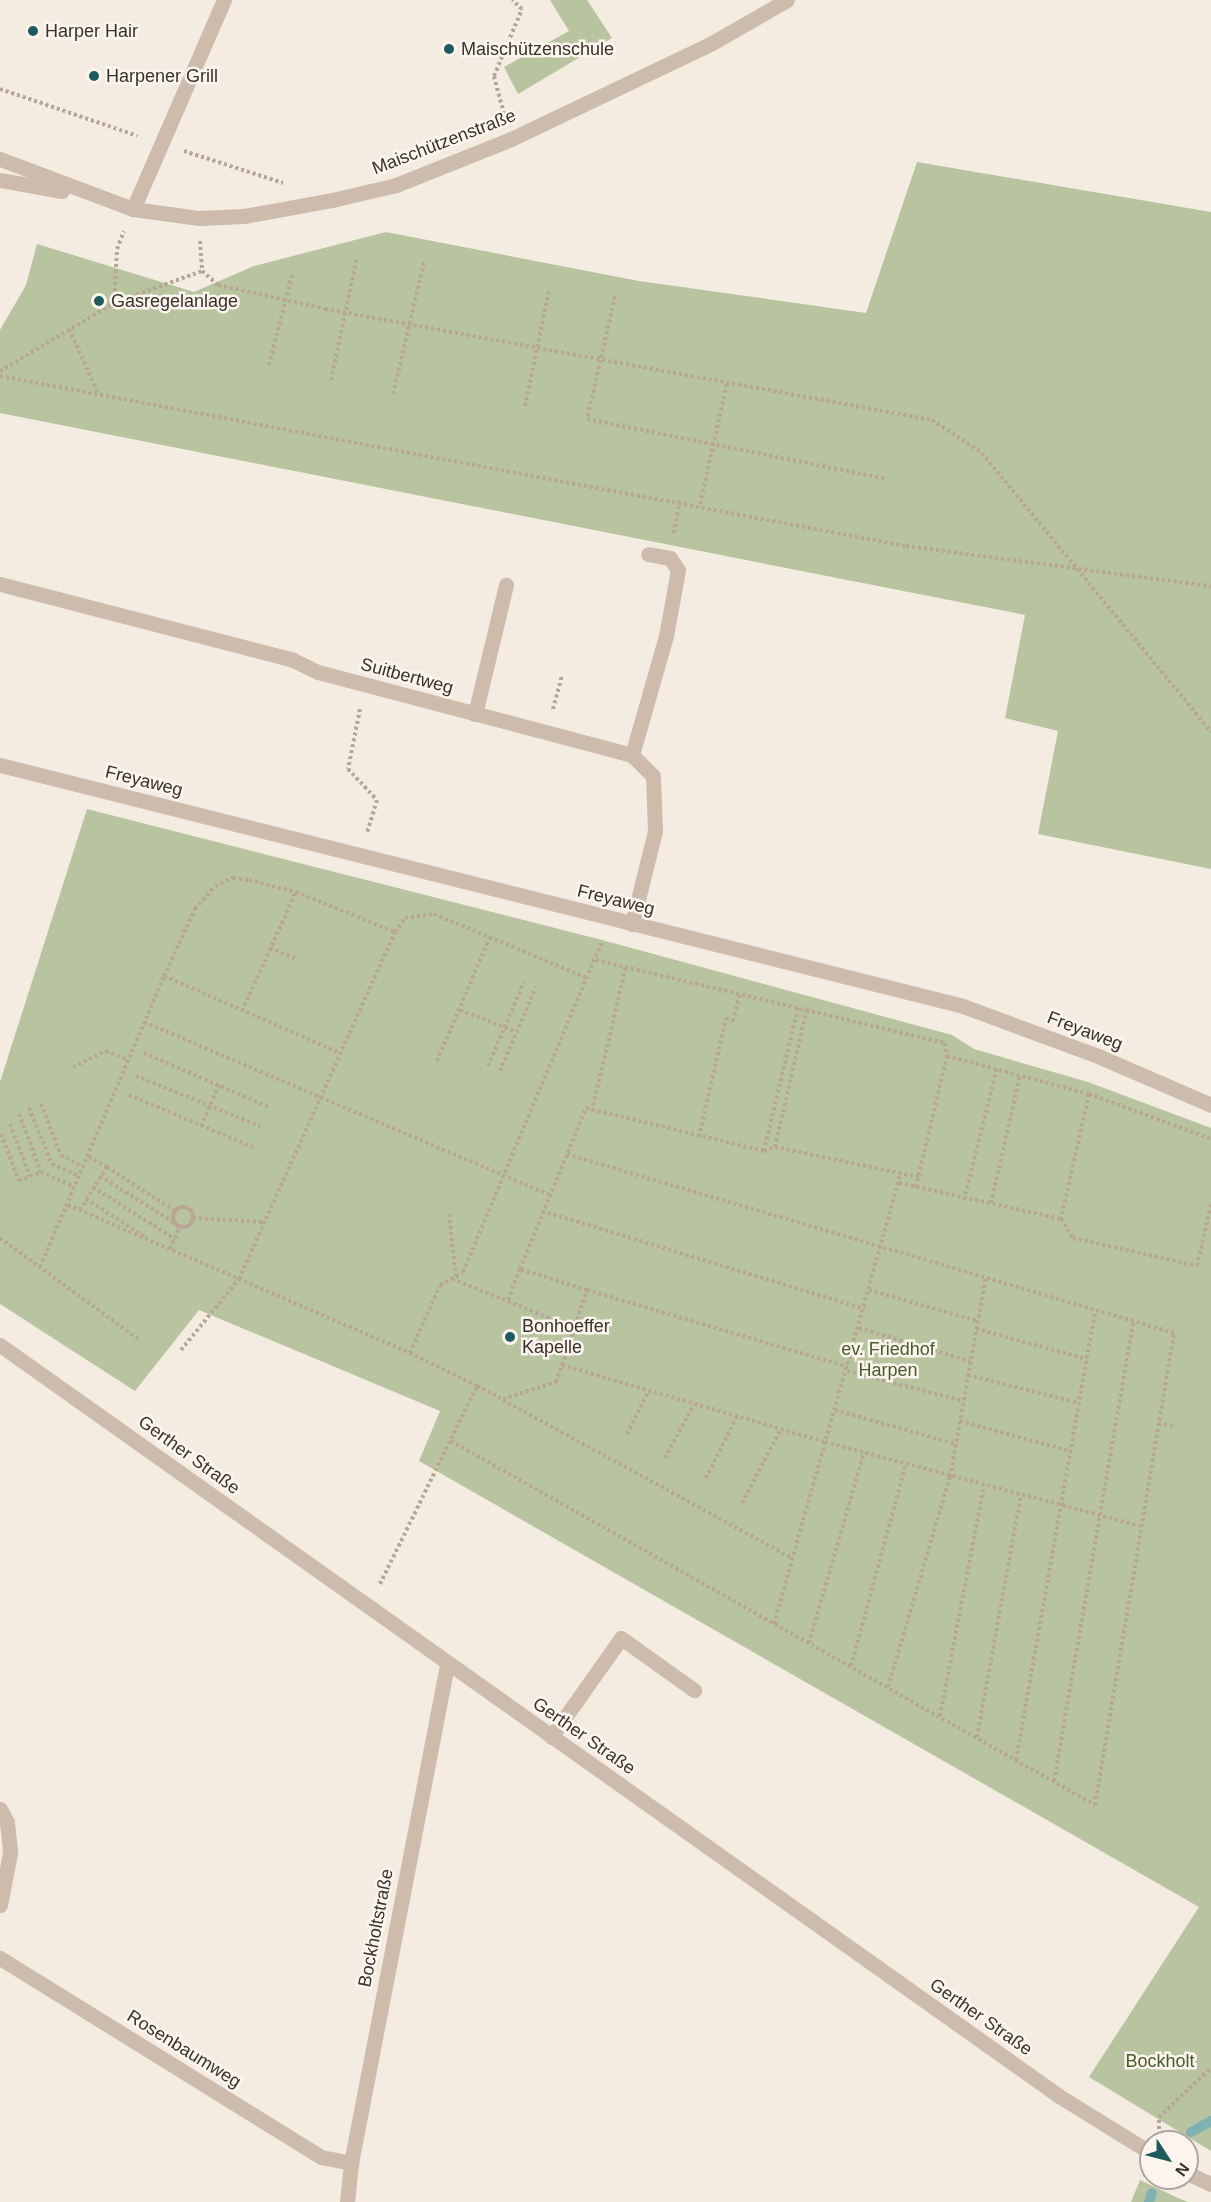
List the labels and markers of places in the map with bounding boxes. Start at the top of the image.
place label: Harper Hair [45,20,138,42]
marker: Harper Hair [26,24,40,38]
place label: Maischützenschule [461,38,614,60]
marker: Maischützenschule [442,42,456,56]
place label: Harpener Grill [106,65,218,87]
marker: Harpener Grill [87,69,101,83]
place label: Gasregelanlage [111,290,238,312]
marker: Gasregelanlage [92,294,106,308]
place label: Bonhoeffer Kapelle [522,1316,610,1358]
marker: Bonhoeffer Kapelle [503,1330,517,1344]

